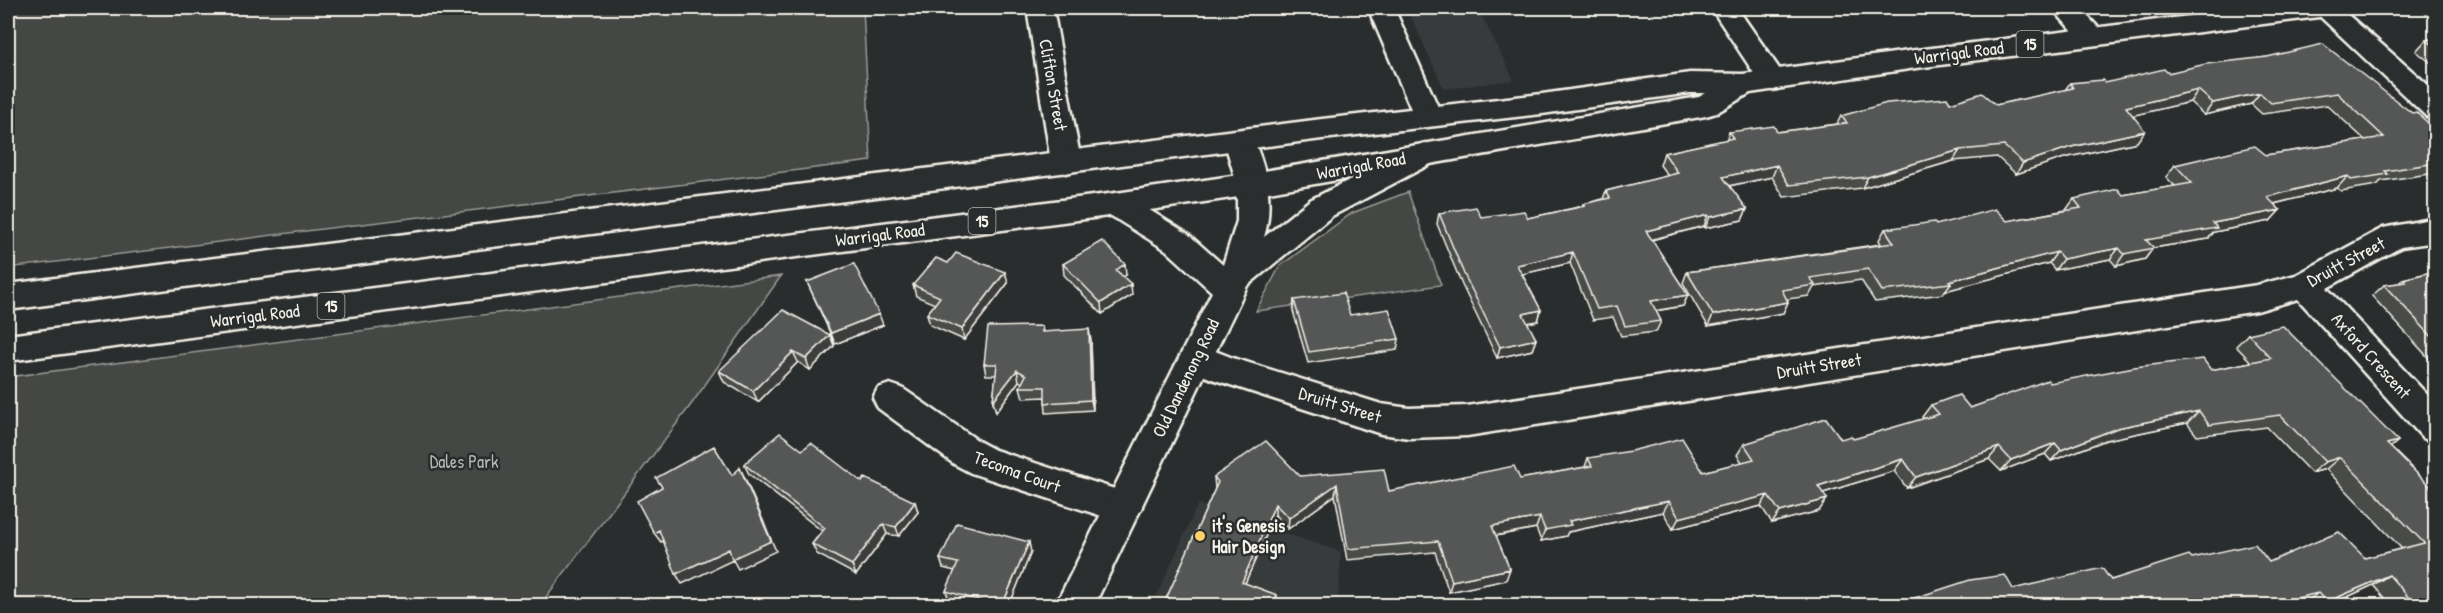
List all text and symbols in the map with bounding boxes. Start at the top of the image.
road number: 15 [2016,31,2044,57]
street label: Warrigal Road [1913,35,2005,70]
street label: Clifton Street [1033,37,1074,134]
street label: Warrigal Road [1315,145,1407,186]
road number: 15 [968,208,996,234]
street label: Warrigal Road [834,217,926,252]
street label: Druitt Street [2302,230,2390,293]
road number: 15 [318,293,344,319]
street label: Warrigal Road [209,298,301,333]
street label: Axford Crescent [2326,307,2417,405]
street label: Old Dandenong Road [1146,314,1225,441]
street label: Druitt Street [1775,346,1864,385]
street label: Druitt Street [1296,380,1385,429]
street label: Tecoma Court [970,444,1065,499]
park label: Dales Park [430,449,499,474]
place label: it's Genesis Hair Design [1212,513,1285,560]
marker: it's Genesis Hair Design [1193,529,1207,543]

